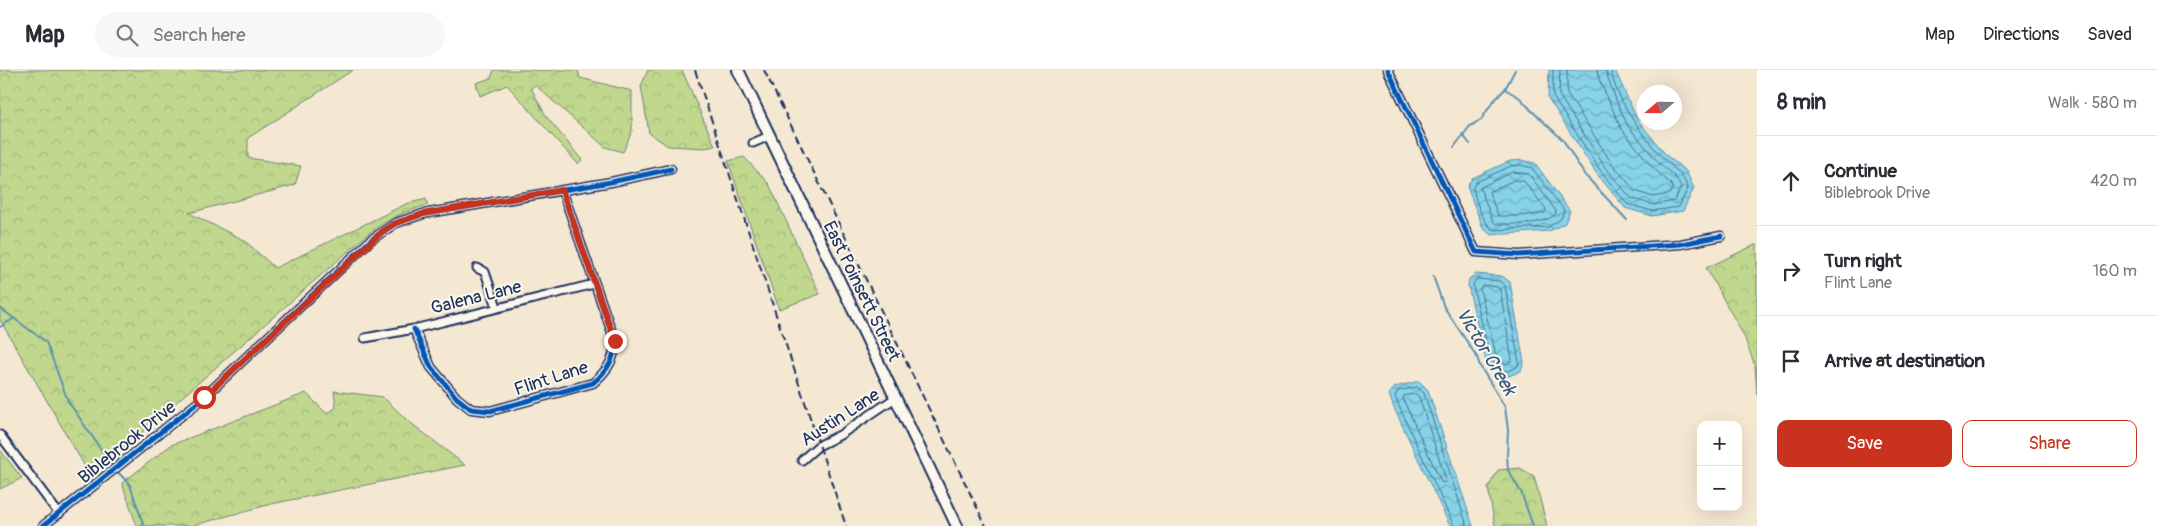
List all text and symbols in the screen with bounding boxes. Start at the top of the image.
search box [95,12,445,57]
text: Map [25,20,65,49]
icon: search [113,21,141,49]
text: Search here [153,23,246,47]
text: Map [1925,23,1955,46]
text: Directions [1983,23,2059,46]
text: Saved [2087,23,2132,46]
north arrow [1637,85,1682,130]
text: 8 min [1777,89,1826,116]
text: Walk · 580 m [2048,93,2137,113]
text: Continue [1824,159,1897,183]
icon: ahead [1777,167,1805,195]
text: 420 m [2090,171,2137,191]
text: Biblebrook Drive [1824,183,1930,203]
street label: East Poinsett Street [818,217,906,366]
text: Turn right [1824,249,1902,273]
icon: right [1777,257,1805,285]
text: 160 m [2093,261,2137,281]
text: Flint Lane [1824,273,1892,293]
street label: Galena Lane [428,275,524,320]
water label: Victor Creek [1451,303,1523,401]
route end [604,330,627,353]
icon: arrive [1777,347,1805,375]
text: Arrive at destination [1824,349,1985,373]
street label: Flint Lane [511,356,591,401]
street label: Austin Lane [796,383,884,451]
route start [193,386,216,409]
street label: Biblebrook Drive [74,396,181,489]
button: Save [1777,420,1952,467]
button: Share [1962,420,2137,467]
map controls [1697,421,1742,511]
button: + [1697,421,1742,466]
button: − [1697,466,1742,511]

